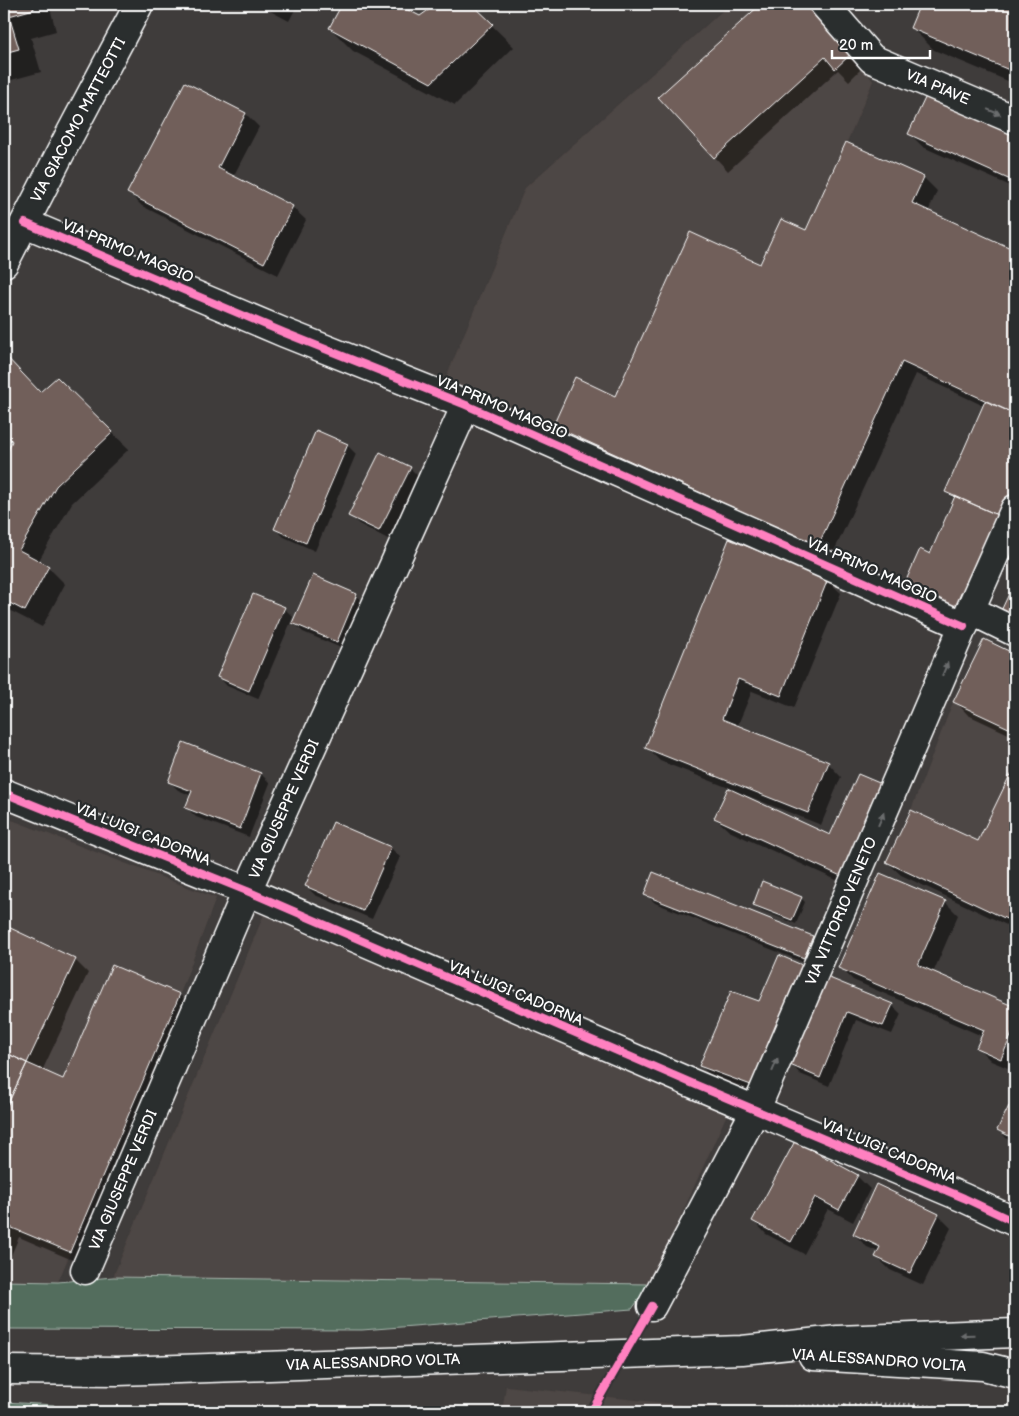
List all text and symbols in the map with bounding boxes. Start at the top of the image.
scale bar [832,28,929,60]
street label: VIA GIACOMO MATTEOTTI [27,34,130,206]
text: 20 m [839,36,873,55]
street label: VIA PIAVE [903,65,973,110]
one-way arrow [987,108,1001,116]
street label: VIA PRIMO MAGGIO [59,215,196,288]
street label: VIA PRIMO MAGGIO [433,371,570,444]
street label: VIA PRIMO MAGGIO [804,533,940,608]
one-way arrow [941,662,949,676]
street label: VIA GIUSEPPE VERDI [245,736,324,882]
street label: VIA LUIGI CADORNA [72,799,214,871]
one-way arrow [877,812,885,826]
street label: VIA VITTORIO VENETO [802,834,881,988]
street label: VIA LUIGI CADORNA [446,956,587,1031]
one-way arrow [771,1057,779,1072]
street label: VIA GIUSEPPE VERDI [85,1107,162,1253]
street label: VIA LUIGI CADORNA [819,1114,960,1189]
one-way arrow [958,1331,974,1339]
street label: VIA ALESSANDRO VOLTA [791,1345,967,1376]
street label: VIA ALESSANDRO VOLTA [286,1350,461,1375]

